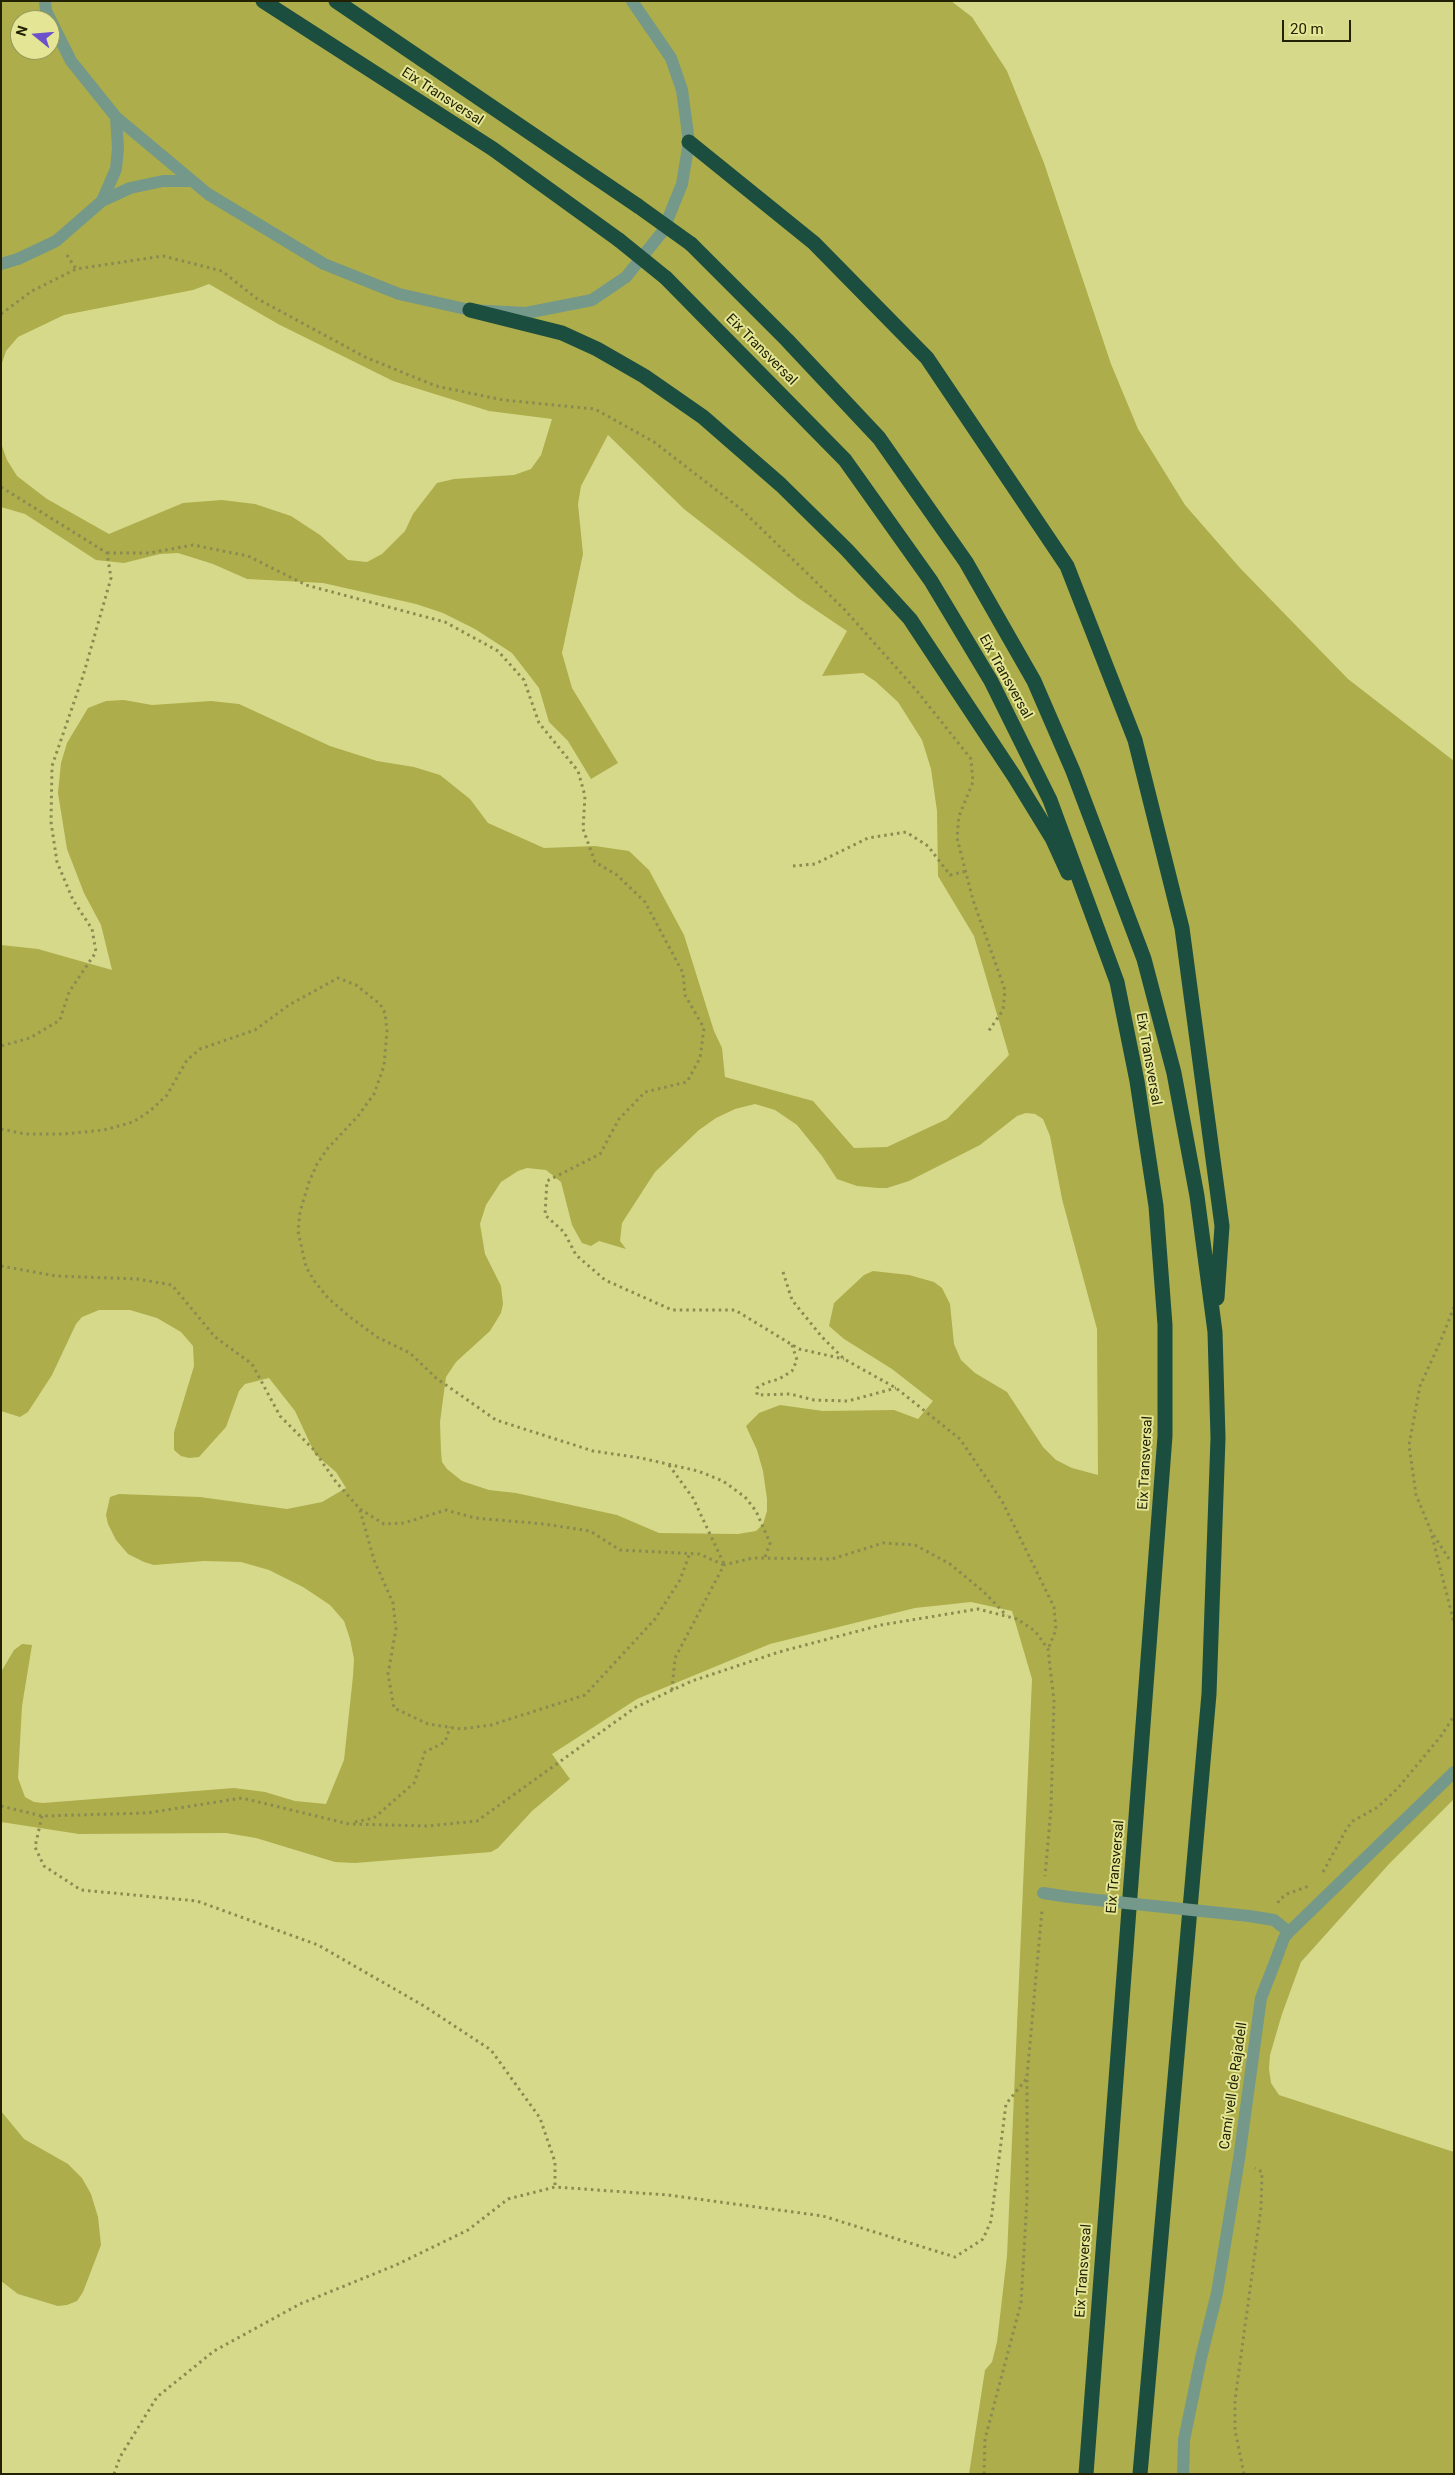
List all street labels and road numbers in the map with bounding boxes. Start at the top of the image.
street label: Eix Transversal [398,64,486,130]
street label: Eix Transversal [722,311,800,389]
street label: Eix Transversal [975,632,1035,722]
street label: Eix Transversal [1132,1011,1164,1107]
street label: Eix Transversal [1135,1416,1157,1510]
street label: Eix Transversal [1104,1820,1128,1914]
street label: Camí vell de Rajadell [1217,2021,1251,2151]
street label: Eix Transversal [1072,2224,1096,2318]

